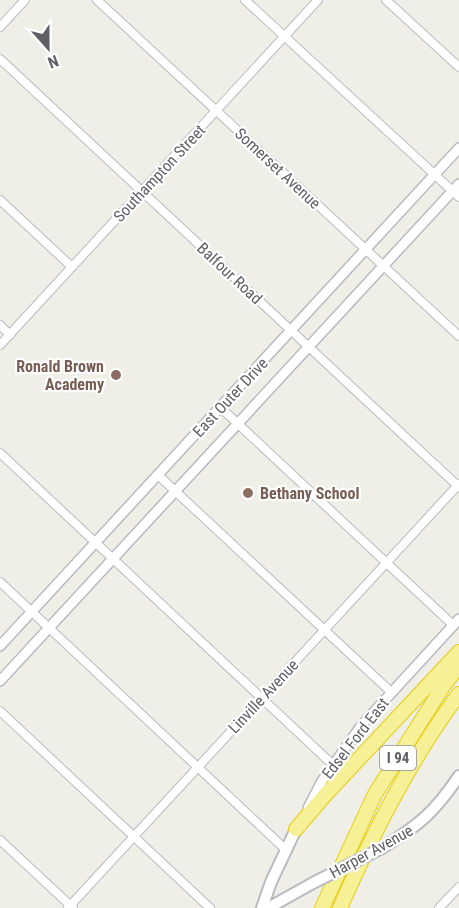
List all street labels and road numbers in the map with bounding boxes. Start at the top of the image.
street label: Southampton Street [110,121,209,226]
street label: Somerset Avenue [231,124,324,213]
street label: Balfour Road [193,239,266,308]
street label: East Outer Drive [189,354,272,441]
street label: Linville Avenue [224,655,302,737]
street label: Edsel Ford East [318,694,393,783]
road number: I 94 [380,746,416,770]
street label: Harper Avenue [326,821,416,882]

